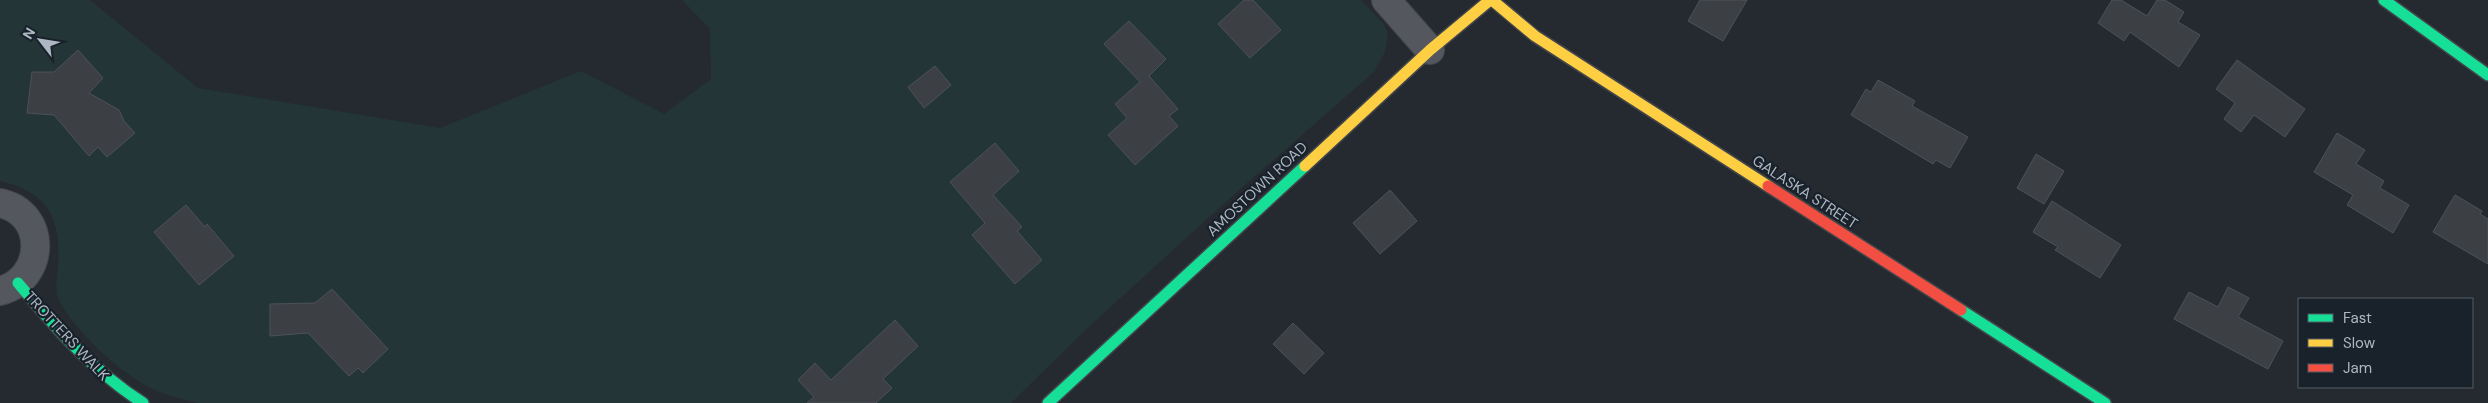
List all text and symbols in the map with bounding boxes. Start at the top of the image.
north arrow [15,15,65,65]
text: N [19,24,39,42]
street label: AMOSTOWN ROAD [1202,137,1312,241]
street label: GALASKA STREET [1748,150,1862,234]
street label: TROTTERS WALK [20,287,114,385]
legend [2298,298,2473,388]
text: Fast [2343,308,2372,328]
text: Slow [2343,333,2376,353]
text: Jam [2343,358,2372,378]

